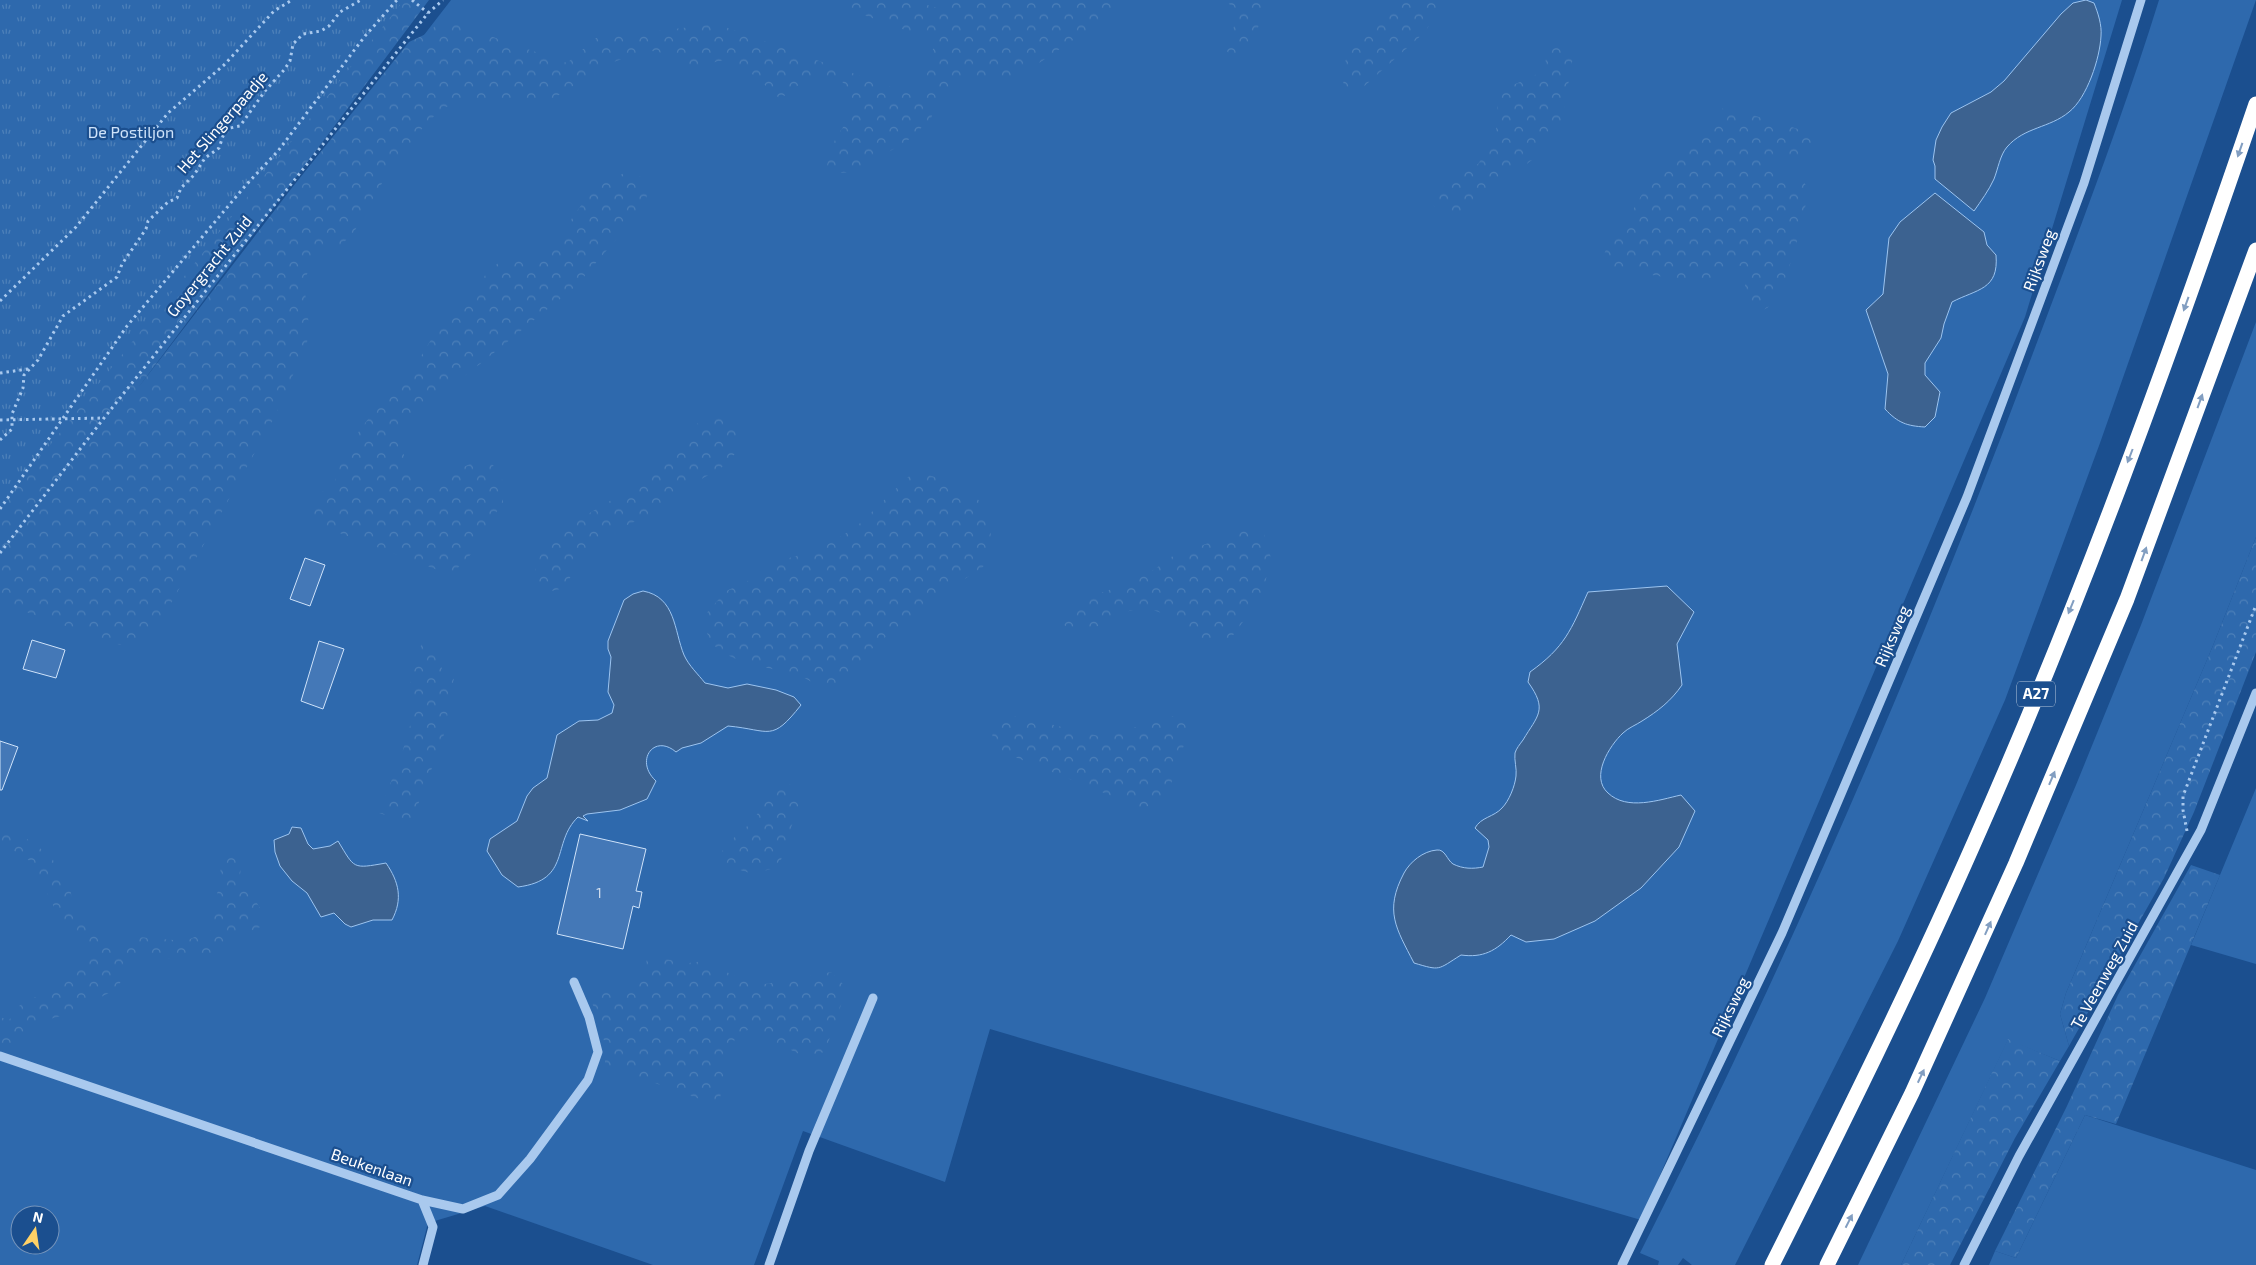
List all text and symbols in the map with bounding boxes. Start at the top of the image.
street label: Het Slingerpaadje [172,67,272,177]
park label: De Postiljon [88,122,174,142]
one-way arrow [2236,143,2243,158]
street label: Goyergracht Zuid [162,211,255,320]
street label: Rijksweg [2019,226,2059,294]
one-way arrow [2182,296,2189,311]
one-way arrow [2196,393,2204,408]
one-way arrow [2126,449,2134,464]
one-way arrow [2141,546,2148,561]
one-way arrow [2067,600,2075,615]
street label: Rijksweg [1870,602,1914,670]
road number: A27 [2017,682,2055,706]
one-way arrow [2048,771,2056,785]
house number: 1 [596,884,602,901]
street label: Te Veenweg Zuid [2066,917,2141,1032]
one-way arrow [1984,921,1992,935]
street label: Rijksweg [1707,973,1753,1041]
one-way arrow [1917,1069,1925,1083]
street label: Beukenlaan [329,1144,415,1189]
north arrow [10,1205,60,1255]
text: N [31,1207,45,1226]
one-way arrow [1844,1214,1853,1229]

